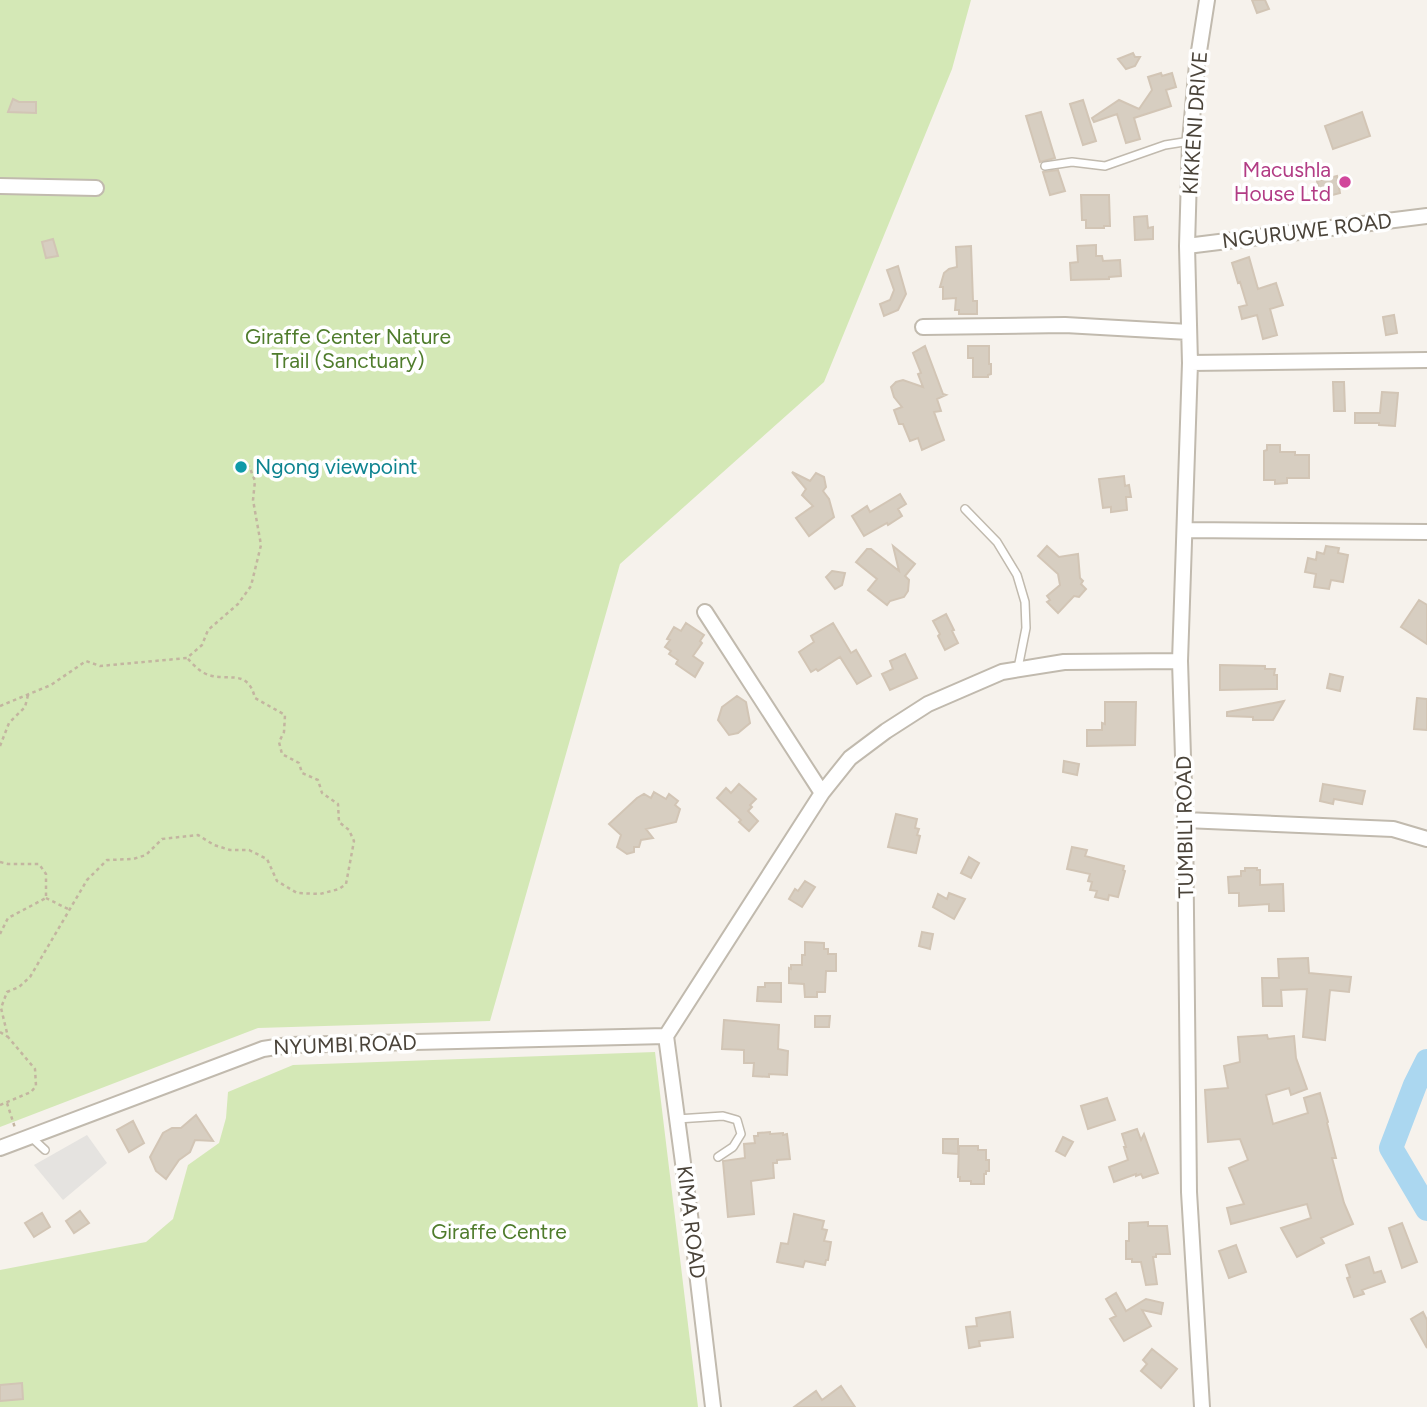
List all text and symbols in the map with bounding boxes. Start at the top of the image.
street label: KIKKENI DRIVE [1177,50,1212,196]
place label: Macushla House Ltd [1234,157,1331,206]
marker: Macushla House Ltd [1337,174,1353,190]
street label: NGURUWE ROAD [1221,208,1393,253]
park label: Giraffe Center Nature Trail (Sanctuary) [245,324,451,373]
place label: Ngong viewpoint [255,454,418,479]
marker: Ngong viewpoint [233,459,249,475]
street label: TUMBILI ROAD [1171,755,1198,899]
street label: NYUMBI ROAD [273,1030,417,1059]
street label: KIMA ROAD [672,1164,711,1280]
park label: Giraffe Centre [431,1219,567,1244]

